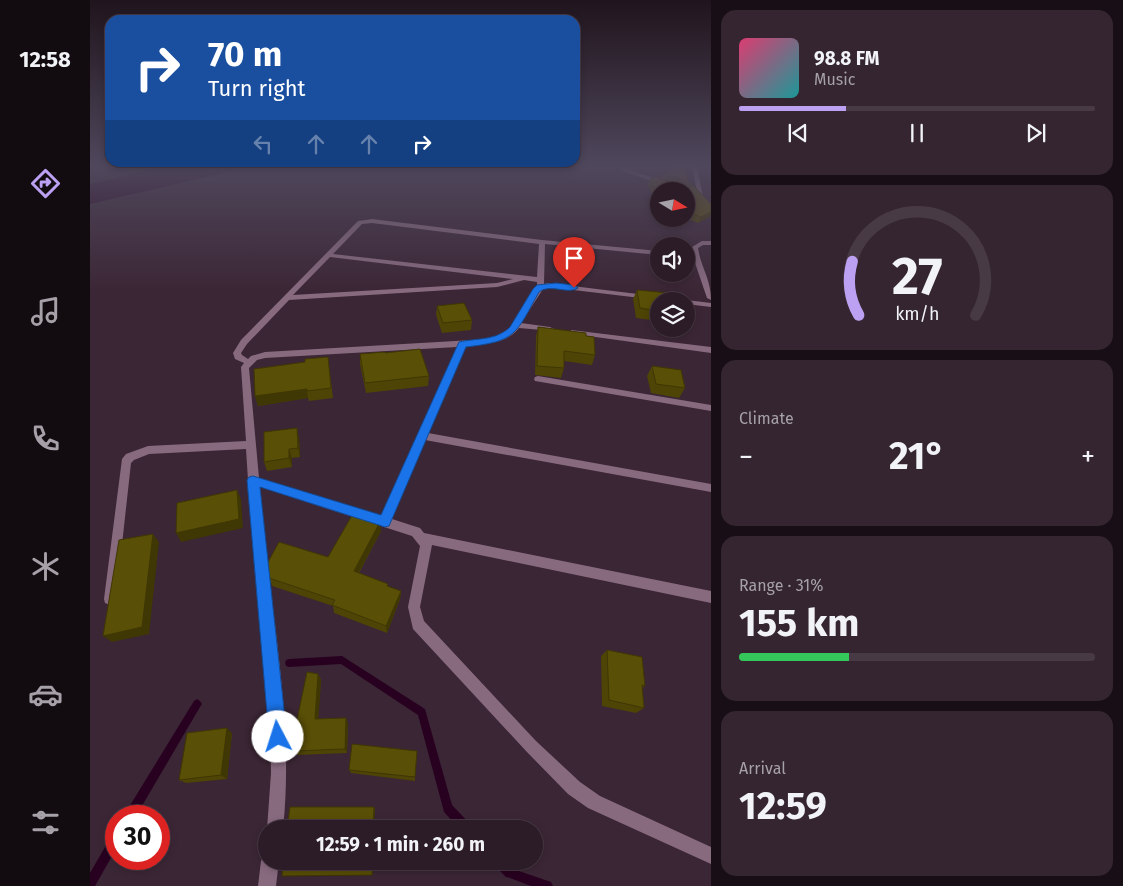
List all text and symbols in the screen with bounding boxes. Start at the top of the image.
text: 70 m [208,33,282,75]
icon: right [125,35,190,100]
text: 12:58 [19,46,71,73]
text: 98.8 FM [814,47,879,70]
text: Music [814,70,855,89]
text: Turn right [208,75,305,102]
icon: previous [784,119,812,147]
icon: pause [903,119,931,147]
icon: next [1022,119,1050,147]
icon: left [249,130,277,158]
icon: ahead [302,130,330,158]
icon: ahead [355,130,383,158]
icon: right [408,130,436,158]
icon: directions [28,166,63,201]
north arrow [650,182,695,228]
map controls [650,182,695,337]
pin [553,237,595,288]
button: sound [650,237,695,282]
icon: arrive [560,244,588,272]
text: 27 [892,245,942,308]
button: layers [650,292,695,337]
icon: music [28,294,63,329]
text: km/h [895,303,939,325]
text: Climate [739,409,794,428]
icon: phone [28,421,63,456]
text: 21° [889,433,945,479]
text: − [739,440,753,473]
text: + [1081,440,1095,473]
icon: climate [28,549,63,584]
text: Range · 31% [739,576,823,595]
text: 155 km [739,600,859,646]
icon: car [28,677,63,712]
position arrow [251,710,303,762]
text: Arrival [739,759,786,778]
text: 12:59 [739,783,827,829]
icon: filters [28,805,63,840]
speed limit sign: 30 [105,805,170,870]
text: 12:59 · 1 min · 260 m [316,833,485,856]

